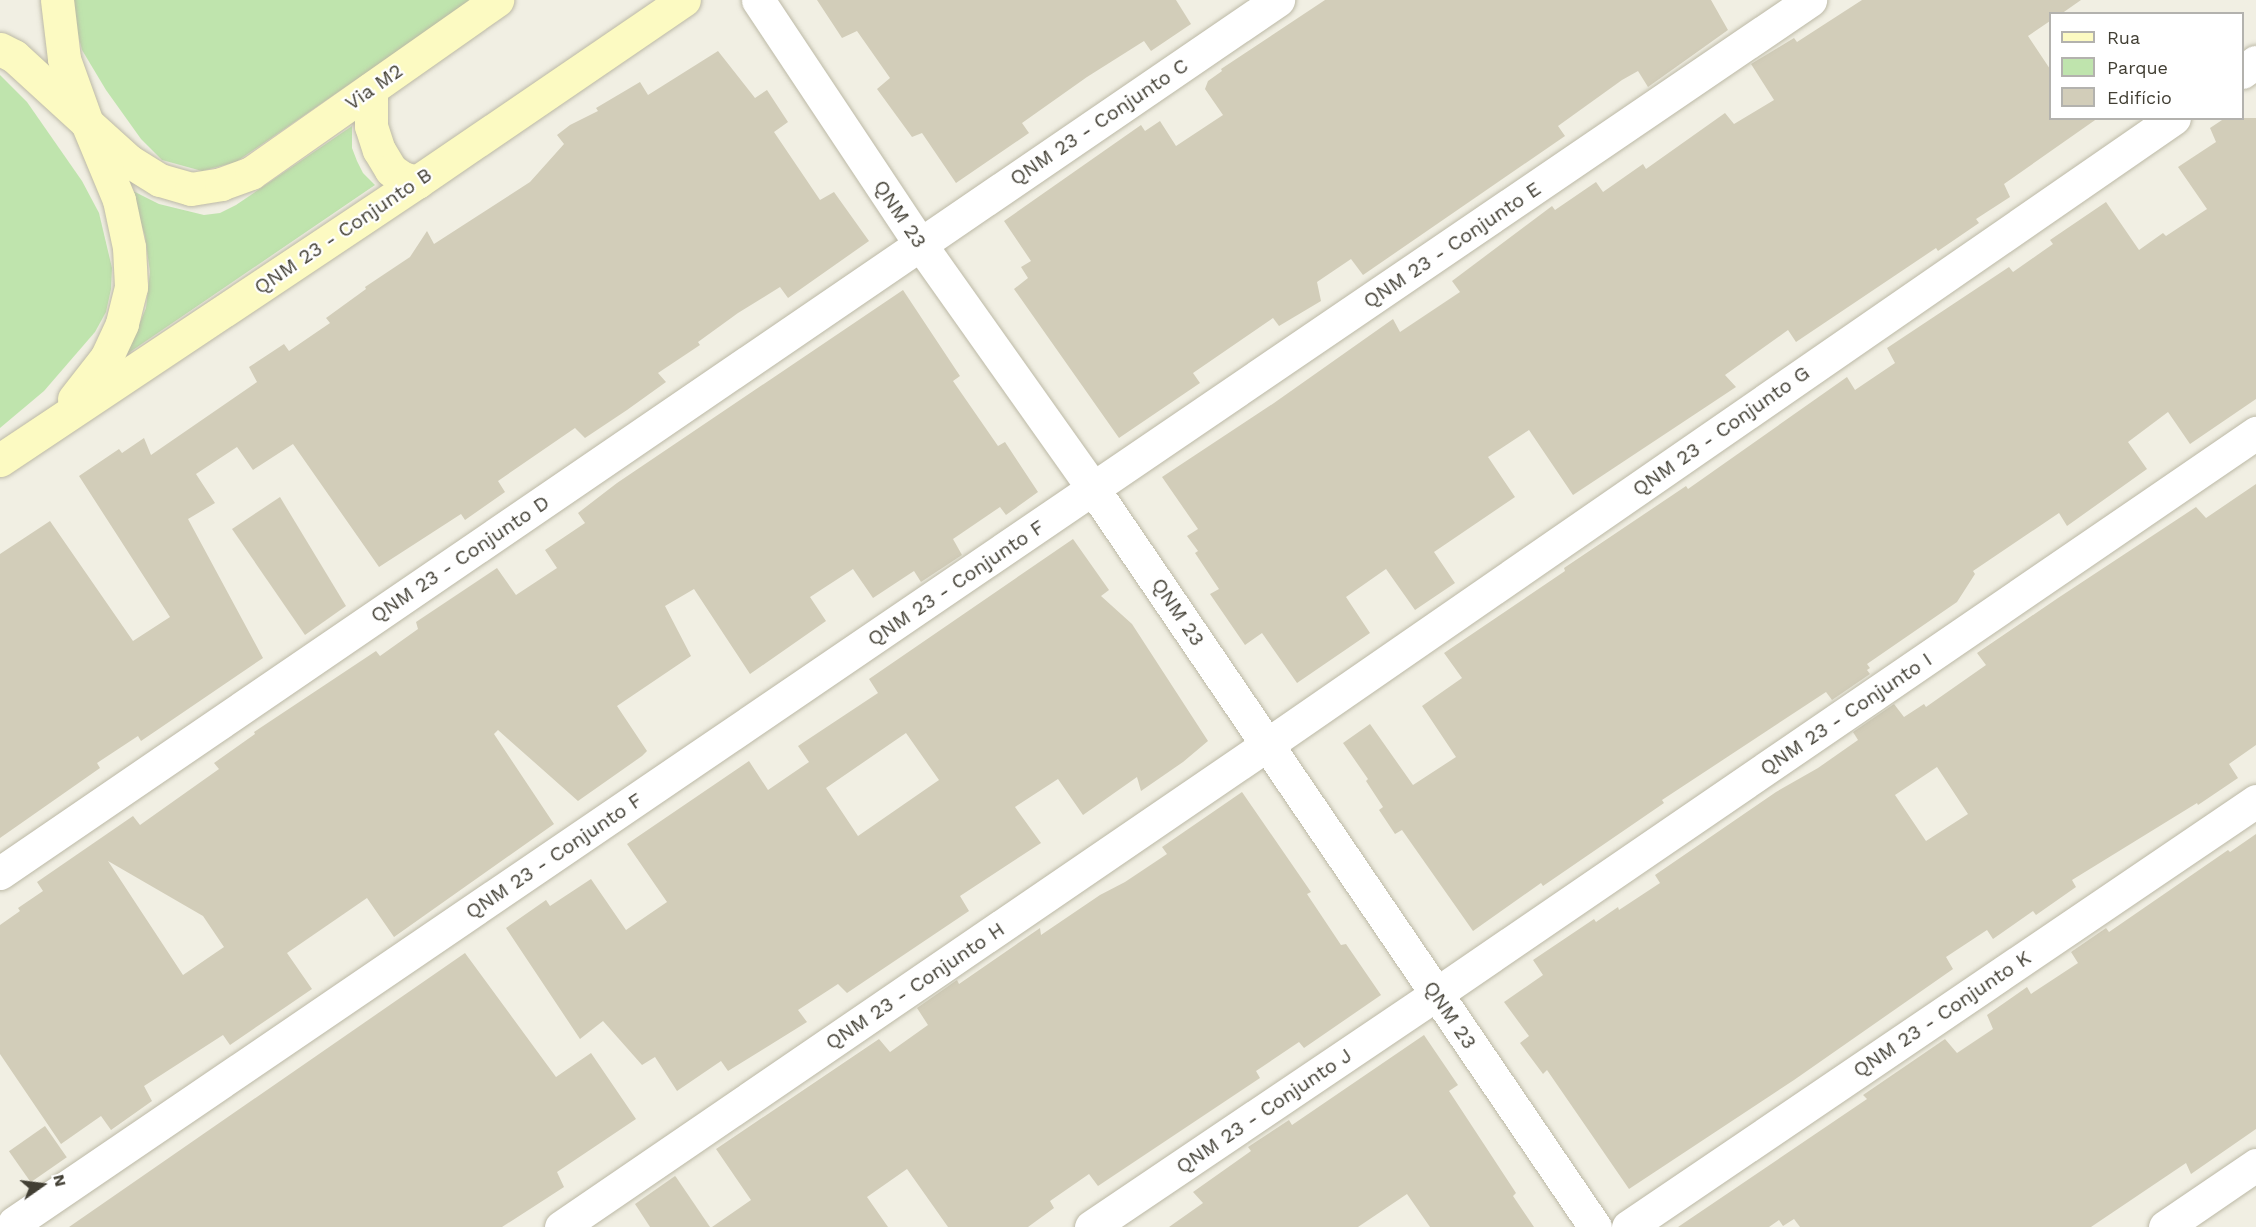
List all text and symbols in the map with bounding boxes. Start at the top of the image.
legend [2049,12,2244,120]
text: Rua [2107,27,2140,48]
street label: QNM 23 - Conjunto C [1005,53,1193,191]
text: Parque [2107,57,2168,78]
street label: Via M2 [340,58,408,116]
text: Edifício [2107,87,2172,108]
street label: QNM 23 - Conjunto B [250,163,436,299]
street label: QNM 23 [869,175,931,253]
street label: QNM 23 - Conjunto E [1359,177,1545,313]
street label: QNM 23 - Conjunto G [1628,361,1814,501]
street label: QNM 23 - Conjunto D [366,490,554,628]
street label: QNM 23 - Conjunto F [863,515,1049,651]
street label: QNM 23 [1147,573,1209,651]
street label: QNM 23 - Conjunto I [1756,648,1936,780]
street label: QNM 23 - Conjunto F [461,788,647,924]
street label: QNM 23 - Conjunto H [821,917,1009,1055]
street label: QNM 23 - Conjunto K [1849,946,2035,1082]
street label: QNM 23 [1419,976,1481,1054]
street label: QNM 23 - Conjunto J [1171,1043,1357,1179]
north arrow [12,1155,72,1215]
text: N [49,1172,71,1189]

